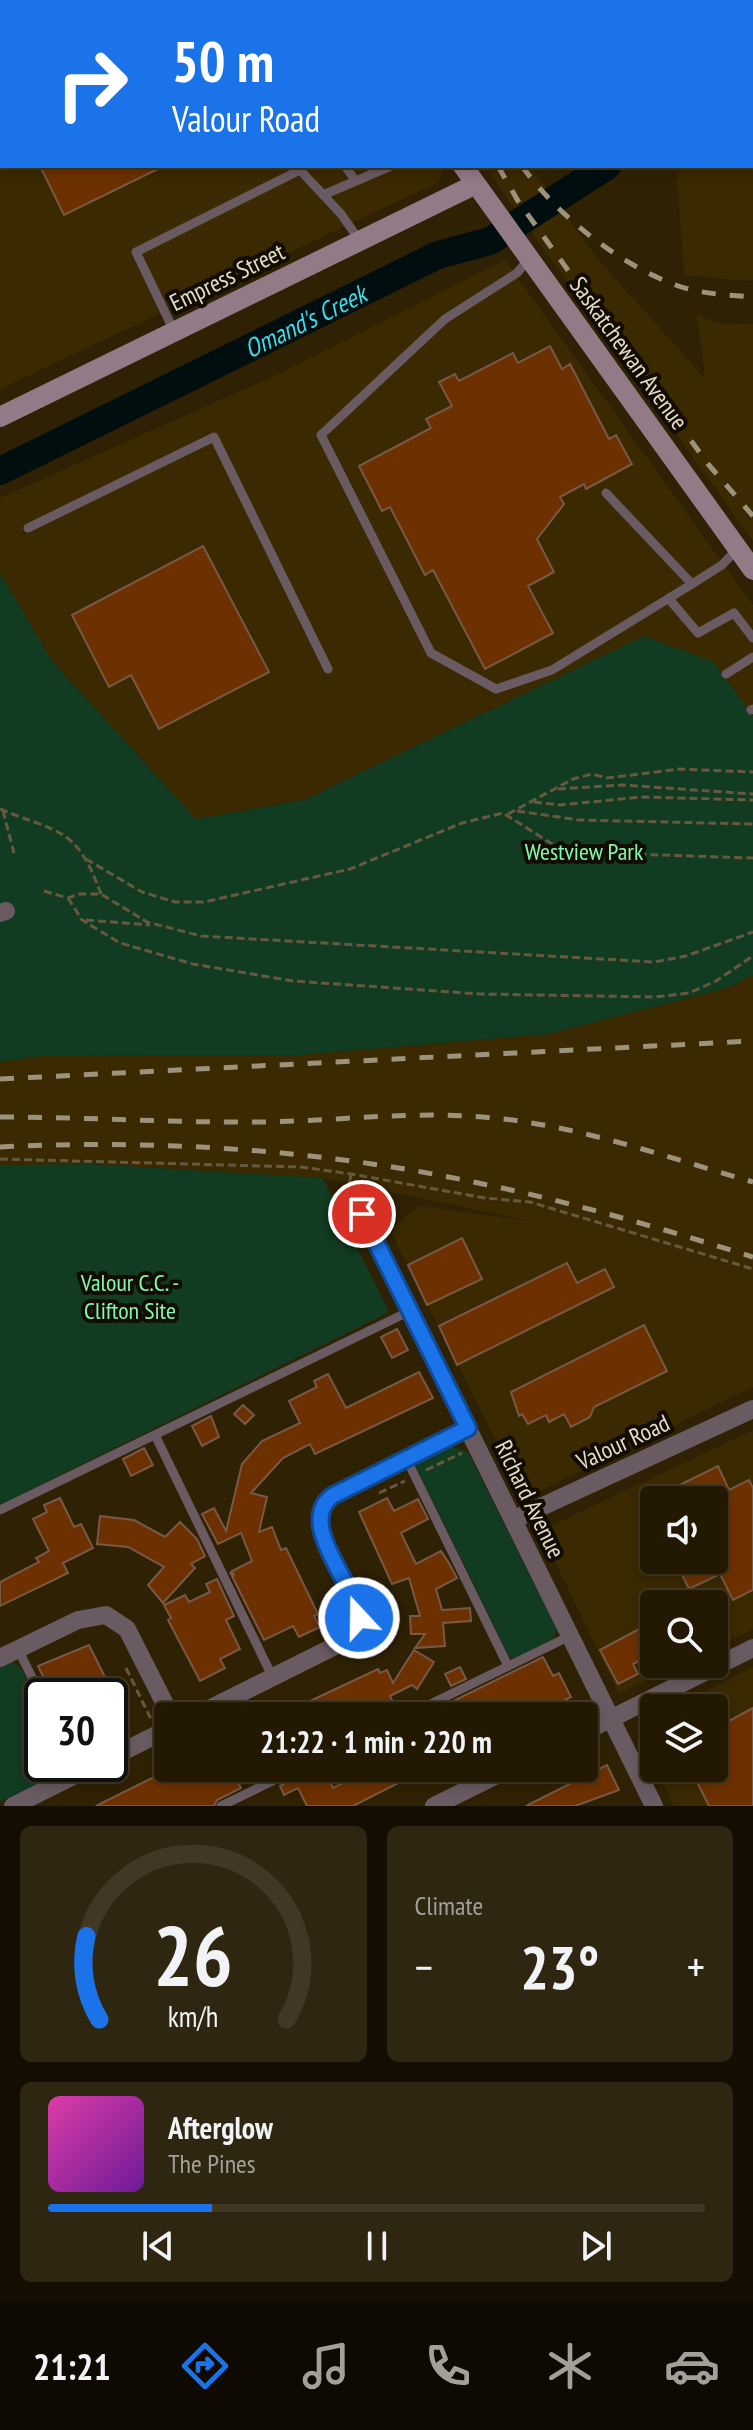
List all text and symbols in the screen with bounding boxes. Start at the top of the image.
text: 50 m [172,25,274,97]
icon: right [40,32,144,136]
text: Valour Road [172,95,320,142]
street label: Empress Street [165,236,290,318]
street label: Saskatchewan Avenue [563,270,695,436]
water label: Omand's Creek [238,275,374,365]
park label: Westview Park [525,836,644,867]
pin [328,1180,396,1248]
icon: arrive [340,1192,384,1236]
park label: Valour C.C. - Clifton Site [80,1267,179,1326]
street label: Valour Road [571,1407,674,1477]
street label: Richard Avenue [488,1435,572,1563]
map controls [640,1486,728,1782]
button: sound [640,1486,728,1574]
position arrow [317,1576,401,1660]
button: search [640,1590,728,1678]
speed limit sign: 30 [24,1678,128,1782]
button: layers [640,1694,728,1782]
text: 21:22 · 1 min · 220 m [260,1722,492,1761]
text: Climate [415,1889,483,1922]
text: 26 [153,1901,233,2009]
text: 23° [520,1928,599,2006]
text: − [415,1938,433,1995]
text: + [687,1938,705,1995]
text: km/h [168,1998,219,2035]
text: Afterglow [168,2108,273,2147]
text: The Pines [168,2147,256,2180]
icon: previous [136,2224,180,2268]
icon: pause [355,2224,399,2268]
icon: next [574,2224,618,2268]
icon: directions [177,2338,233,2394]
icon: music [298,2338,354,2394]
icon: phone [420,2338,476,2394]
icon: climate [542,2338,598,2394]
icon: car [664,2338,720,2394]
text: 21:21 [33,2343,111,2390]

